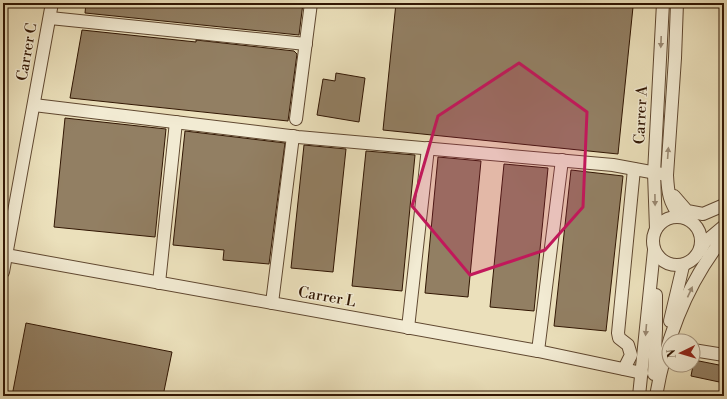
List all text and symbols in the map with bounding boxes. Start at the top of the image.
street label: Carrer C [13,22,41,82]
one-way arrow [658,36,664,49]
street label: Carrer A [630,85,652,145]
one-way arrow [665,147,672,159]
one-way arrow [652,194,658,207]
street label: Carrer L [297,283,357,311]
one-way arrow [687,286,693,297]
one-way arrow [643,324,650,336]
north arrow [661,333,701,373]
text: N [665,349,679,359]

